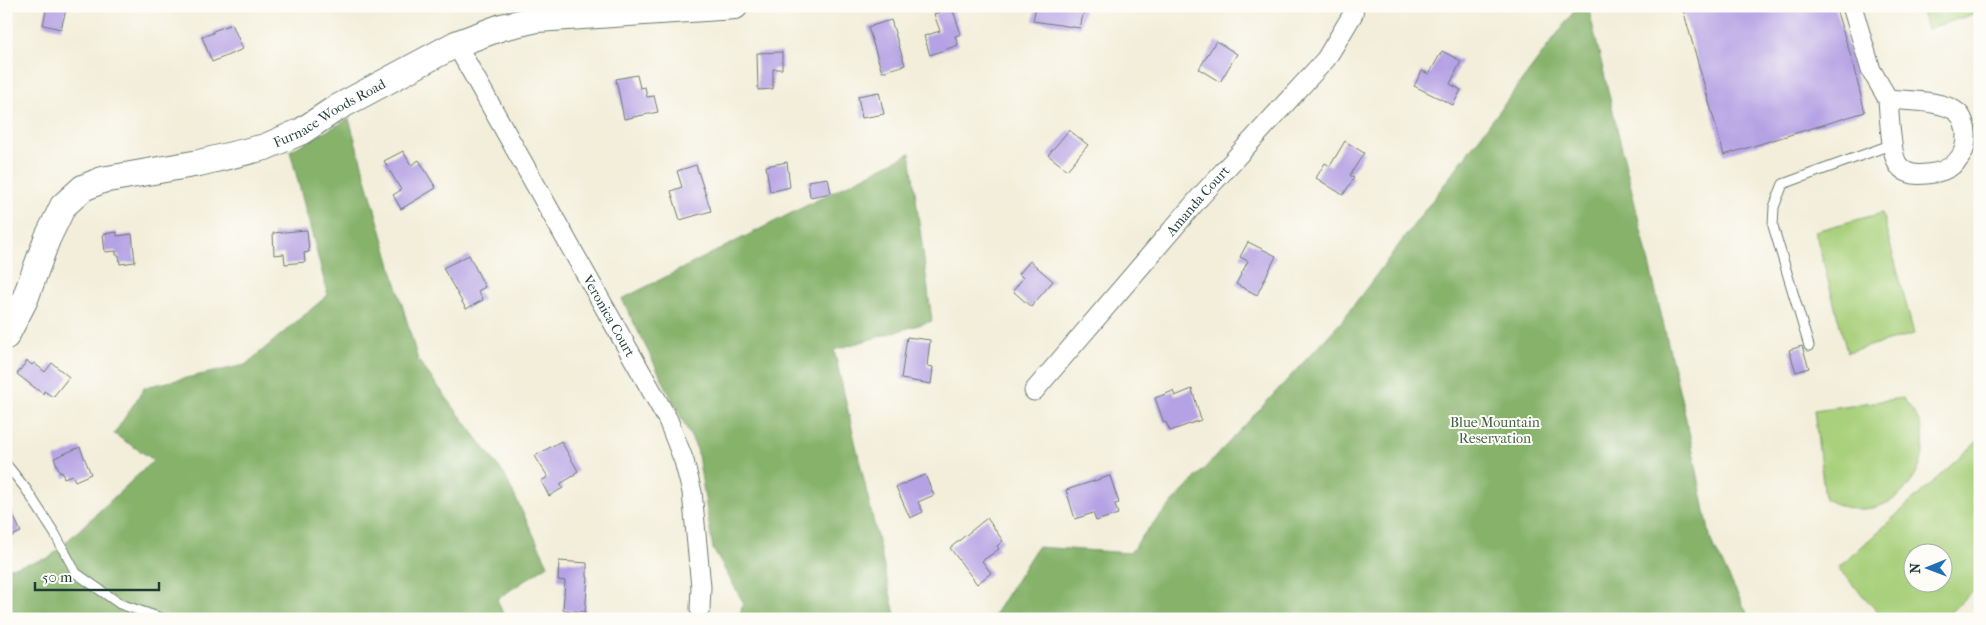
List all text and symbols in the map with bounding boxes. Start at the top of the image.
street label: Furnace Woods Road [271,75,389,151]
street label: Amanda Court [1162,162,1233,240]
street label: Veronica Court [578,271,639,360]
park label: Blue Mountain Reservation [1450,414,1540,447]
north arrow [1904,542,1954,592]
scale bar [35,560,159,592]
text: N [1907,562,1924,574]
text: 50 m [42,568,73,586]

